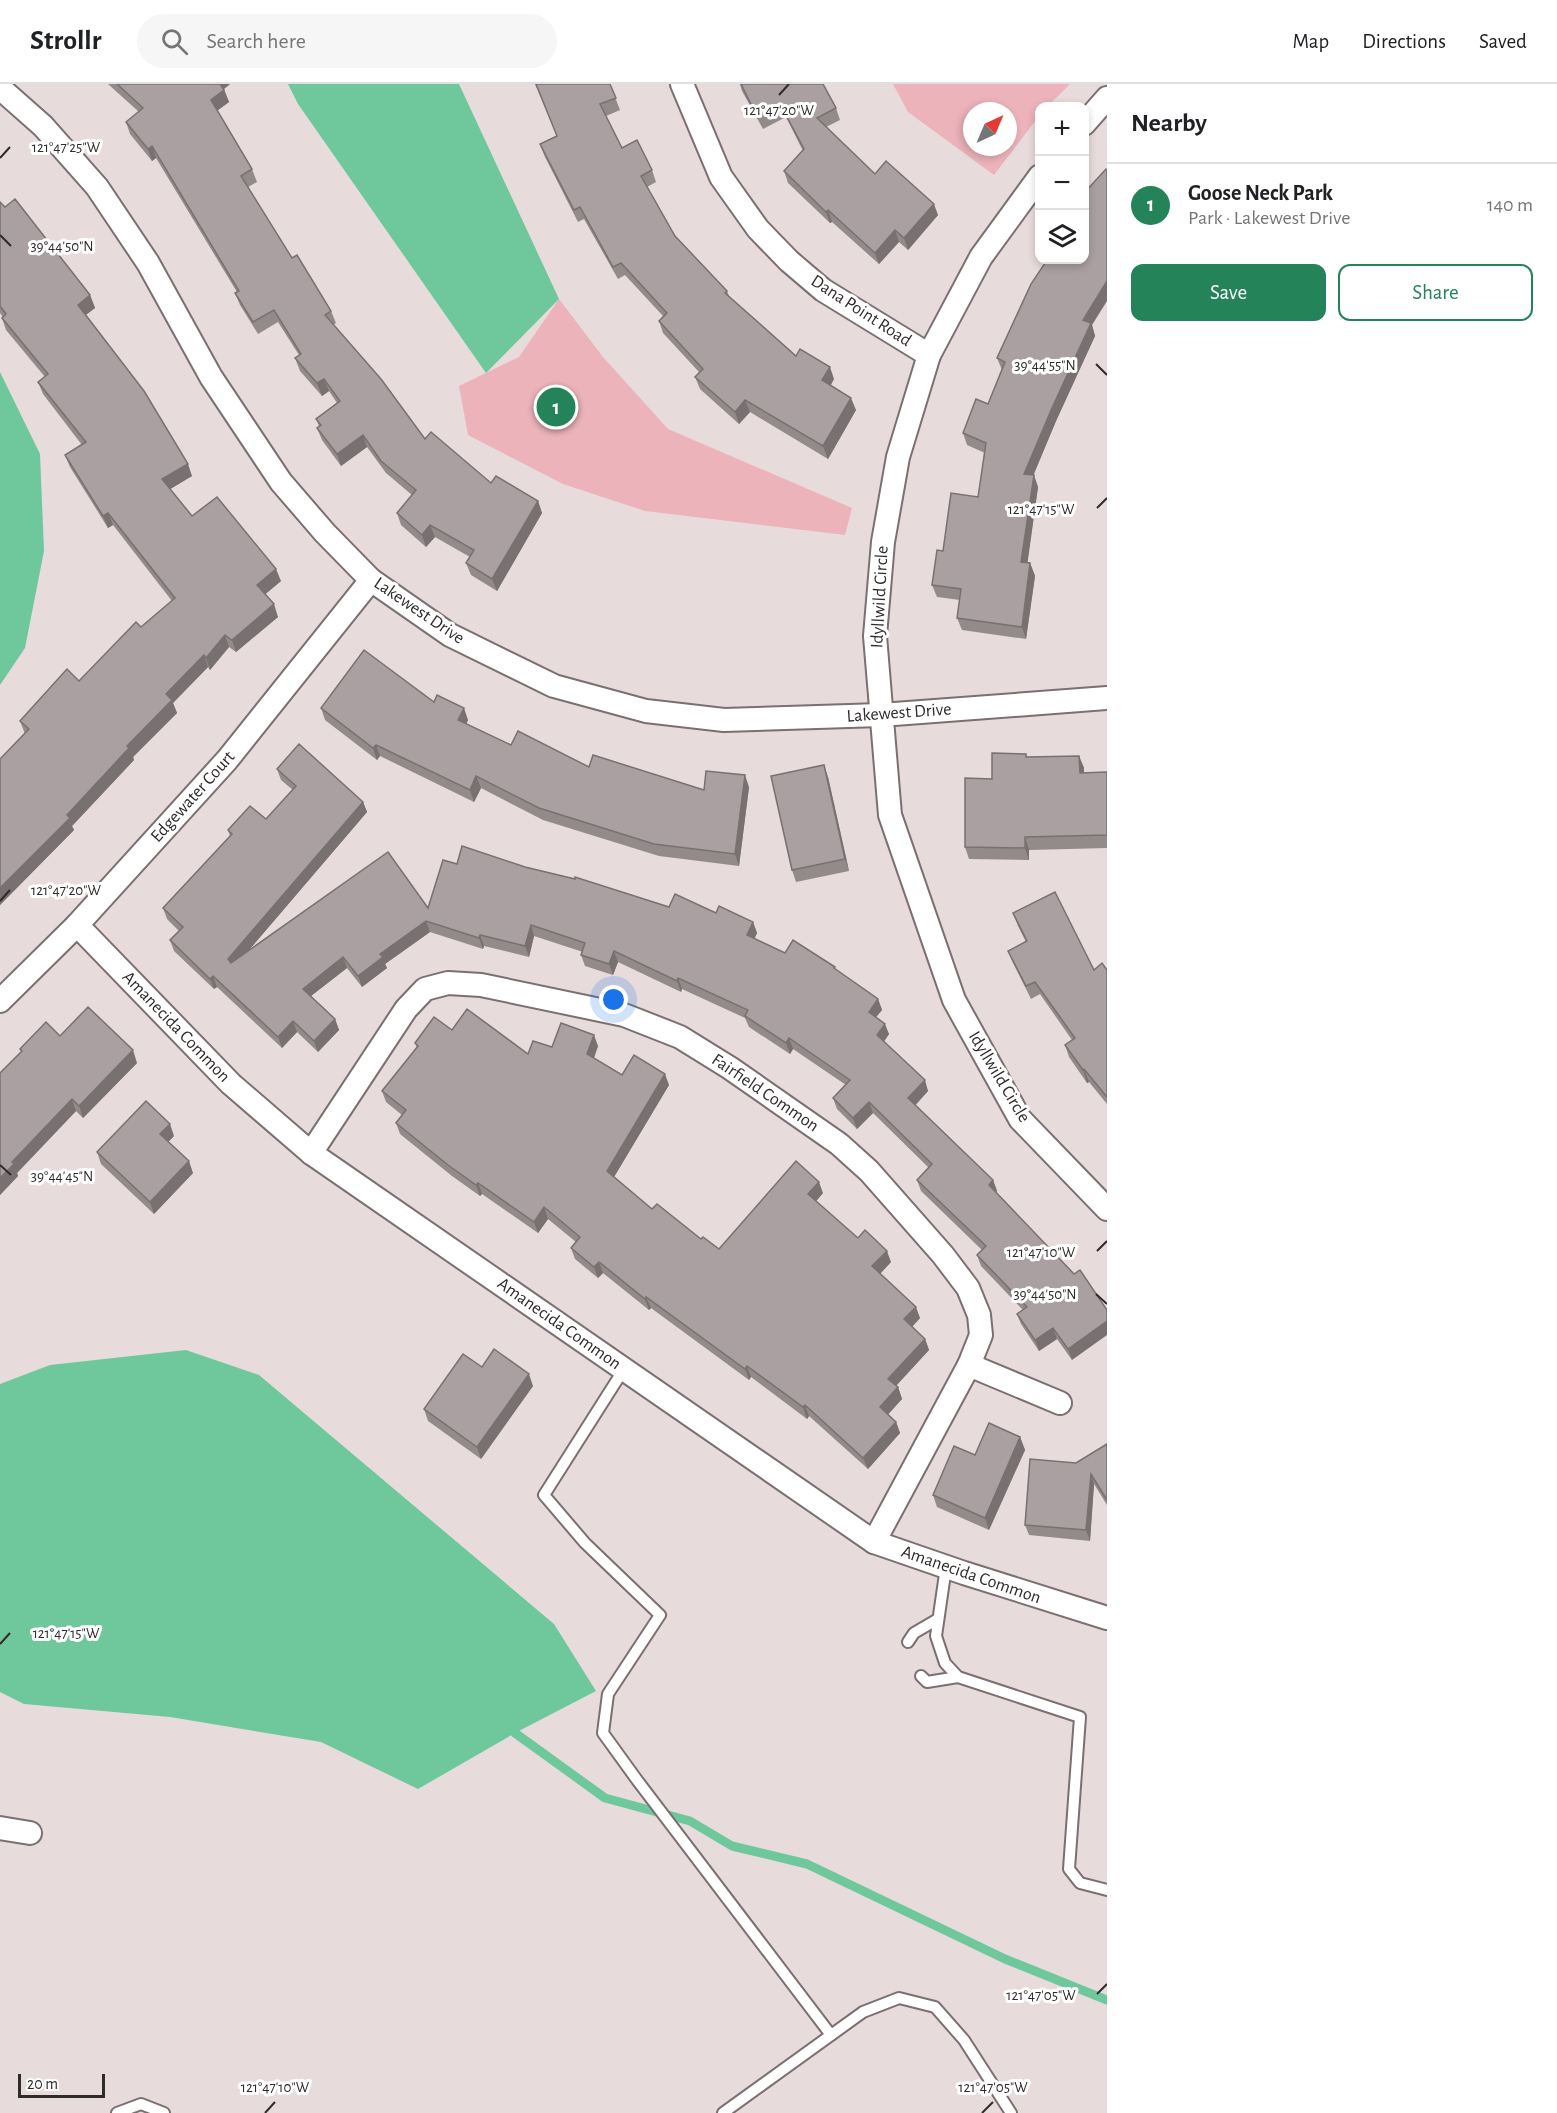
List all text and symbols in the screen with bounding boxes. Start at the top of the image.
search box [137,14,557,68]
icon: search [158,25,191,58]
text: Strollr [30,27,101,55]
text: Search here [206,30,306,52]
text: Map [1293,31,1329,52]
text: Directions [1362,31,1446,52]
text: Saved [1479,31,1527,52]
north arrow [963,102,1017,156]
map controls [1035,102,1089,264]
button: + [1035,102,1089,156]
text: 121°47'20"W [744,103,815,118]
text: Nearby [1131,110,1207,136]
text: 121°47'25"W [32,140,101,155]
button: − [1035,156,1089,210]
text: Goose Neck Park [1188,182,1333,204]
text: 1 [1147,195,1154,215]
text: 140 m [1487,195,1533,215]
text: Park · Lakewest Drive [1188,208,1350,228]
button: layers [1035,210,1089,264]
text: 39°44'50"N [30,239,94,254]
button: Save [1131,264,1326,321]
button: Share [1338,264,1533,321]
street label: Dana Point Road [807,272,915,350]
text: 39°44'55"N [1014,358,1076,373]
pin: 1 [536,384,576,430]
text: 121°47'15"W [1008,502,1075,517]
street label: Idyllwild Circle [868,545,892,649]
street label: Lakewest Drive [370,574,468,648]
street label: Lakewest Drive [846,700,952,726]
street label: Edgewater Court [148,748,239,846]
text: 121°47'20"W [31,883,102,898]
street label: Amanecida Common [119,968,233,1086]
your location [599,985,628,1014]
street label: Idyllwild Circle [965,1028,1033,1126]
street label: Fairfield Common [708,1051,822,1135]
text: 39°44'45"N [31,1169,93,1184]
text: 121°47'10"W [1007,1245,1076,1260]
street label: Amanecida Common [494,1275,624,1373]
text: 39°44'50"N [1013,1287,1077,1302]
street label: Amanecida Common [899,1543,1043,1607]
text: 121°47'15"W [33,1626,100,1641]
text: 121°47'05"W [1006,1988,1076,2003]
scale bar [18,2071,105,2098]
text: 20 m [27,2076,58,2092]
text: 121°47'10"W [241,2080,310,2095]
text: 121°47'05"W [958,2080,1028,2095]

